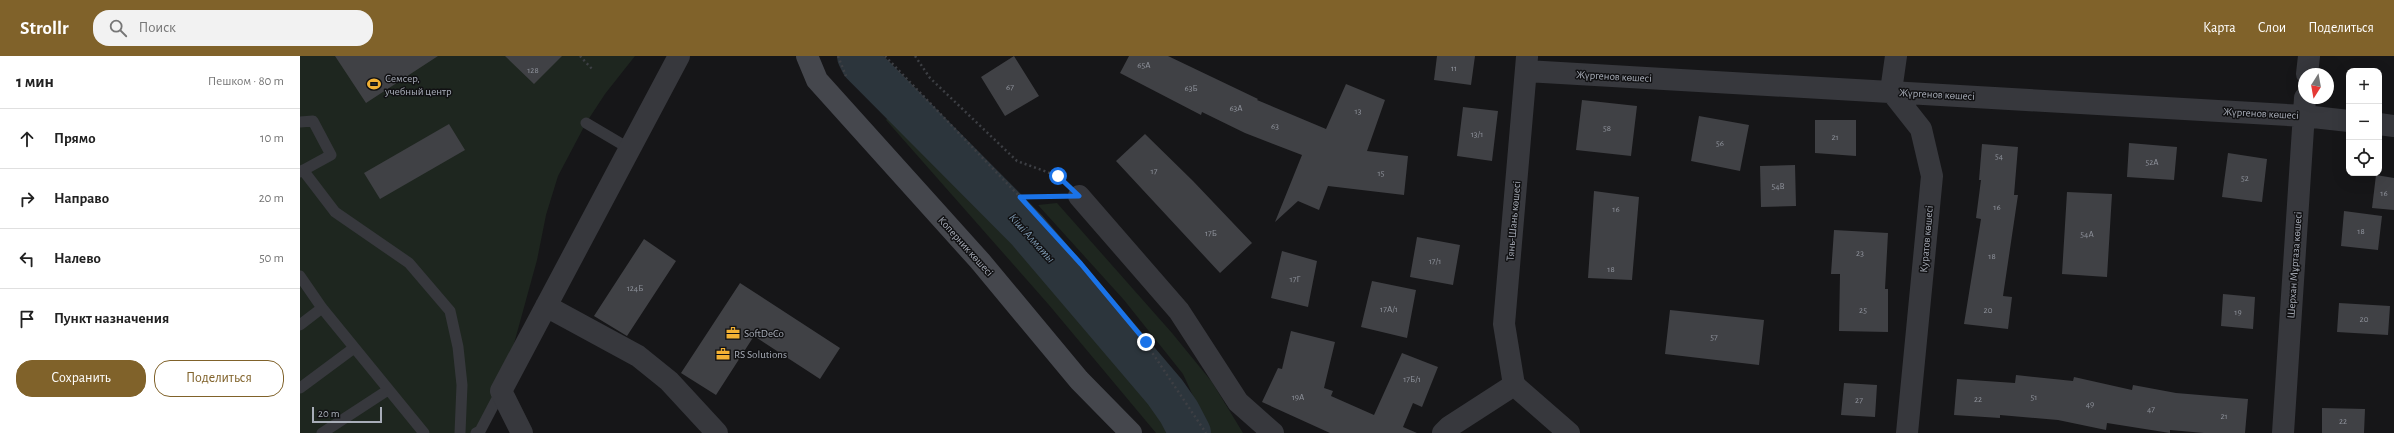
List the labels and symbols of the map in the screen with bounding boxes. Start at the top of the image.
house number: 65А [1137,61,1151,70]
house number: 11 [1451,64,1457,73]
house number: 128 [527,66,539,75]
north arrow [2298,68,2334,104]
street label: Жүргенов көшесі [1576,69,1652,84]
place label: Семсер, учебный центр [384,73,452,97]
sports icon: Семсер, учебный центр [366,76,382,92]
house number: 67 [1006,83,1014,92]
house number: 63Б [1184,84,1198,93]
street label: Жүргенов көшесі [1899,87,1975,102]
house number: 63А [1229,104,1243,113]
street label: Жүргенов көшесі [2223,106,2299,121]
house number: 13 [1355,107,1362,116]
house number: 63 [1271,122,1279,131]
house number: 58 [1603,124,1611,133]
house number: 13/1 [1471,130,1483,139]
house number: 21 [1831,133,1839,142]
house number: 56 [1716,139,1724,148]
house number: 54 [1995,152,2004,161]
house number: 52А [2145,158,2159,167]
route start [1049,167,1067,185]
house number: 17 [1151,167,1158,176]
house number: 15 [1378,169,1385,178]
house number: 52 [2241,174,2249,183]
street label: Тянь-Шань көшесі [1505,181,1522,262]
house number: 54В [1771,182,1785,191]
house number: 16 [2380,189,2388,198]
house number: 16 [1993,203,2001,212]
house number: 16 [1612,205,1620,214]
street label: Куратов көшесі [1918,205,1935,273]
water label: Кіші Алматы [1007,211,1057,265]
street label: Шерхан Мұртаза көшесі [2285,211,2304,319]
street label: Коперник көшесі [936,214,995,278]
house number: 18 [2357,227,2365,236]
house number: 17Б [1205,229,1217,238]
house number: 54А [2080,230,2094,239]
house number: 23 [1856,249,1864,258]
house number: 18 [1988,252,1996,261]
house number: 17/1 [1429,257,1441,266]
house number: 18 [1607,265,1615,274]
house number: 17Г [1290,275,1300,284]
house number: 124Б [627,284,643,293]
house number: 17А/1 [1380,305,1398,314]
house number: 25 [1859,306,1867,315]
house number: 20 [1984,306,1993,315]
house number: 19 [2234,308,2242,317]
house number: 20 [2360,315,2369,324]
office icon: SoftDeCo [725,325,741,341]
place label: SoftDeCo [744,328,784,339]
route end [1137,333,1155,351]
house number: 57 [1710,333,1718,342]
office icon: RS Solutions [715,346,731,362]
place label: RS Solutions [734,349,787,360]
house number: 17Б/1 [1403,375,1421,384]
house number: 19А [1292,393,1305,402]
house number: 51 [2031,393,2037,402]
house number: 22 [1974,395,1982,404]
house number: 27 [1855,396,1863,405]
house number: 49 [2086,400,2094,409]
scale bar [312,405,382,424]
house number: 47 [2147,405,2155,414]
house number: 21 [2220,412,2228,421]
house number: 22 [2339,417,2347,426]

